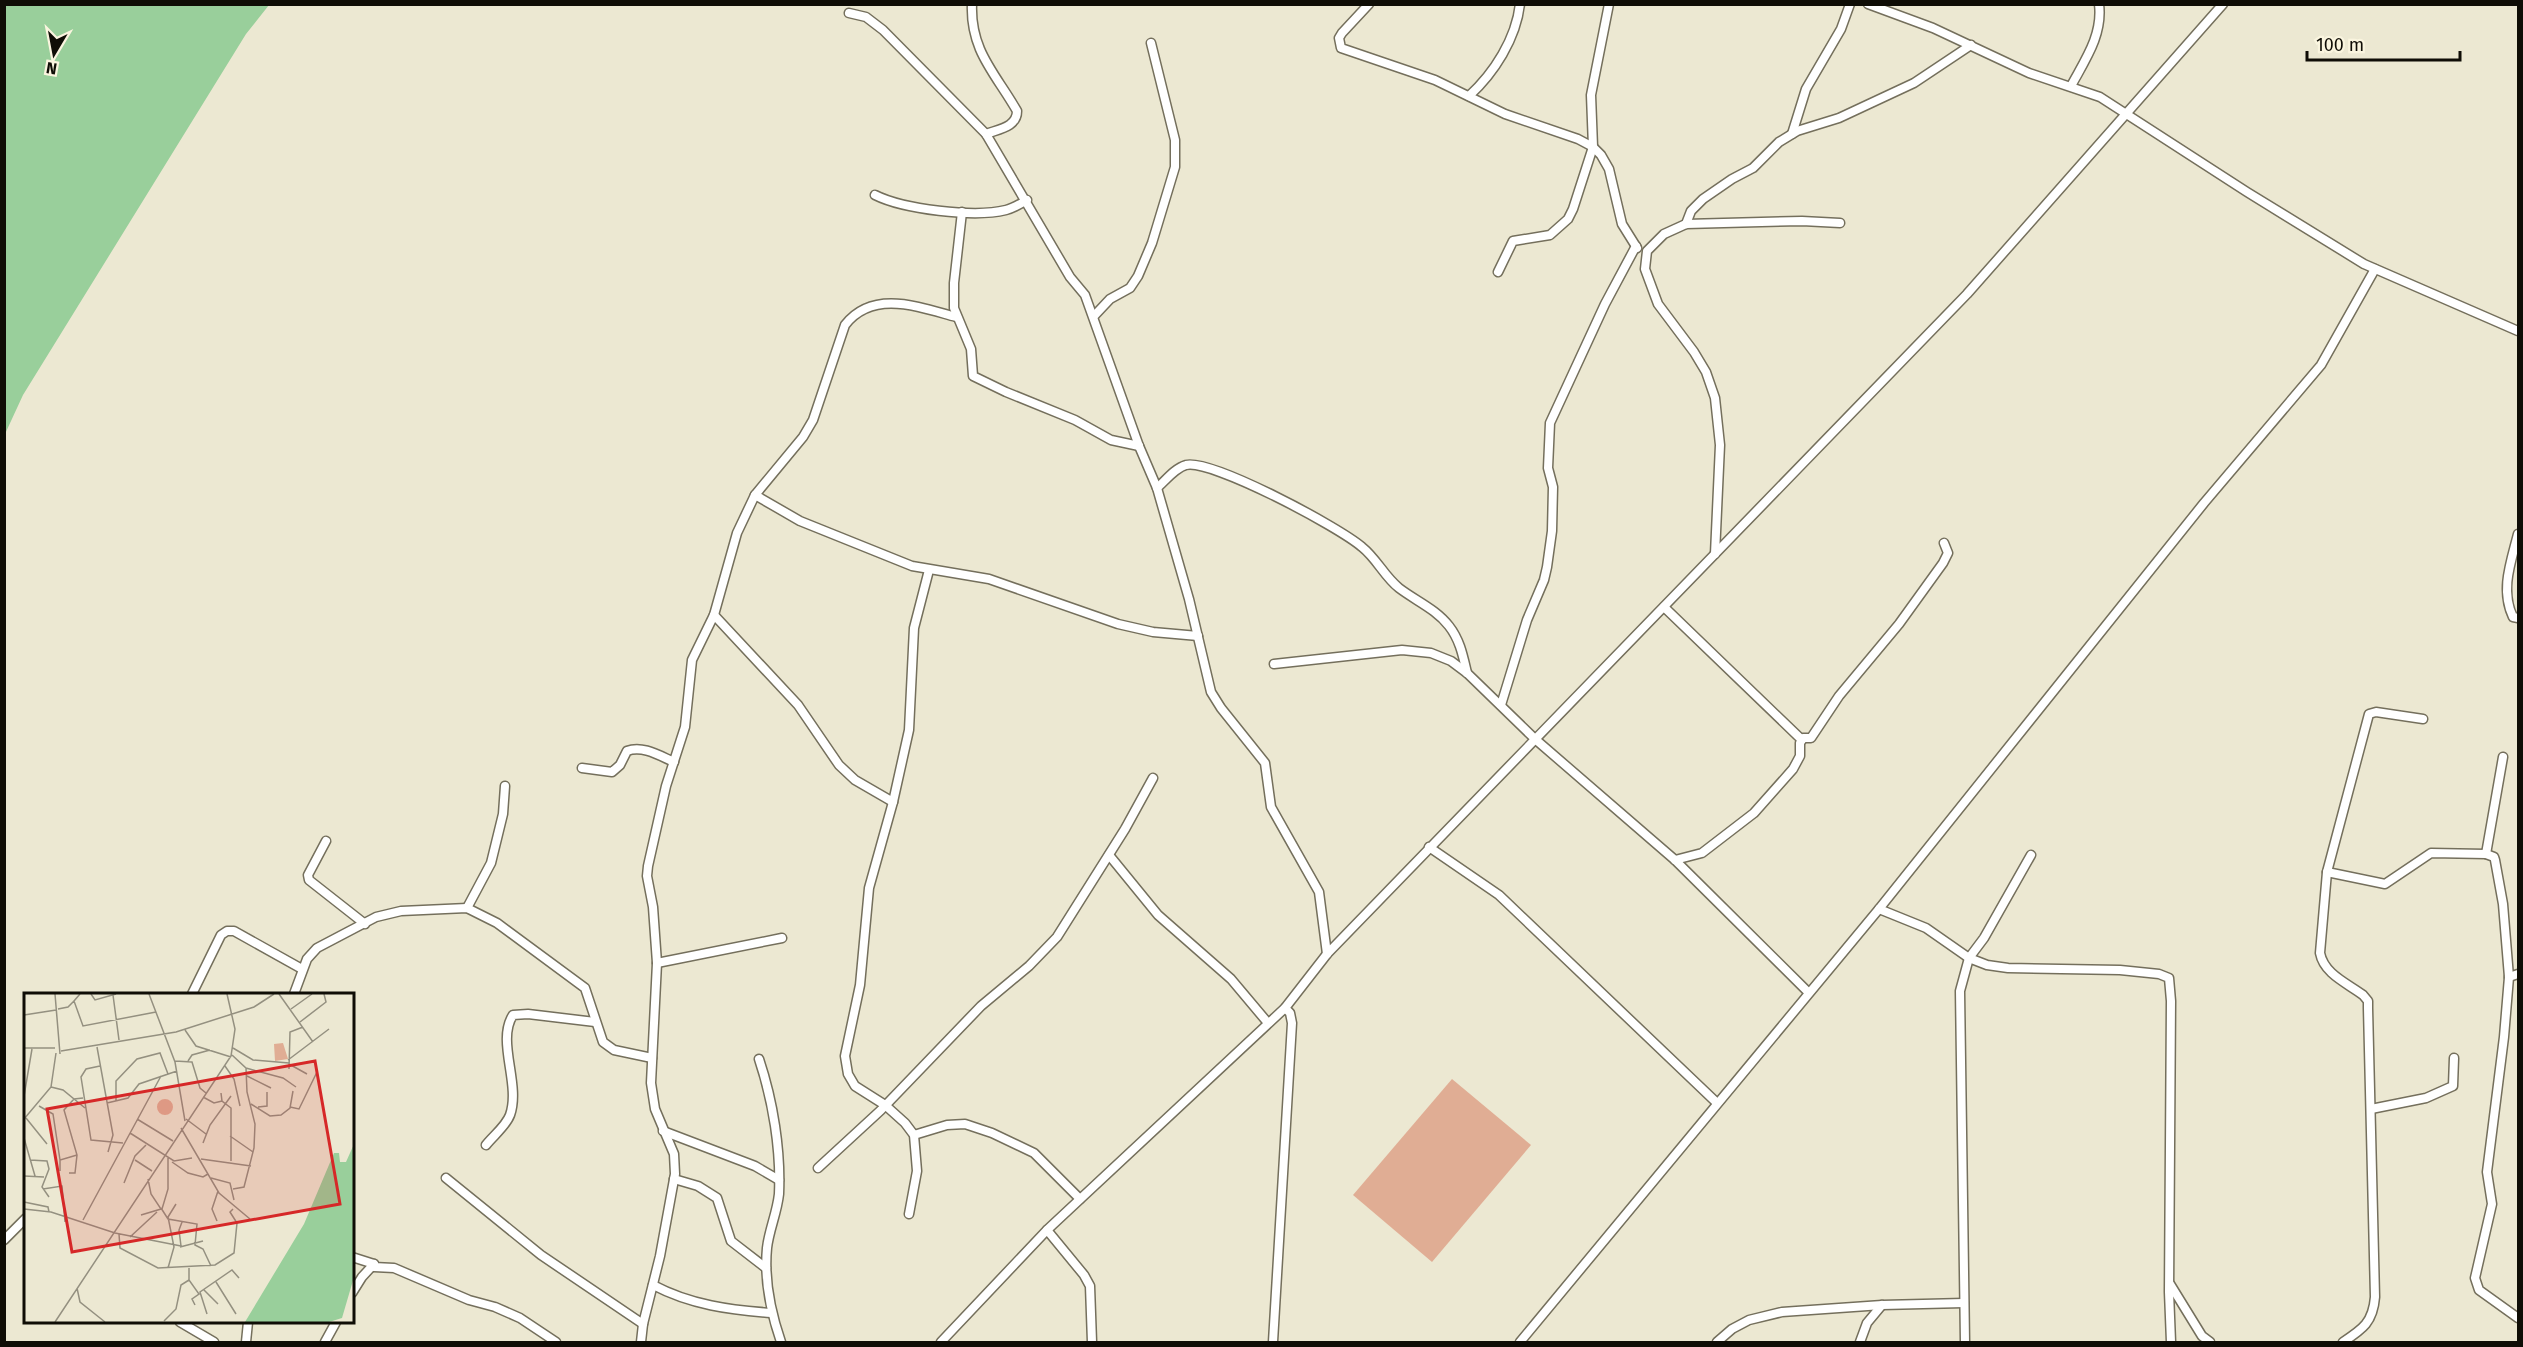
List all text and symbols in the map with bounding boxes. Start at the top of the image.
north arrow [24,24,84,84]
scale bar [2307,24,2460,62]
text: 100 m [2316,34,2364,56]
text: N [45,58,58,79]
inset map [24,993,354,1323]

